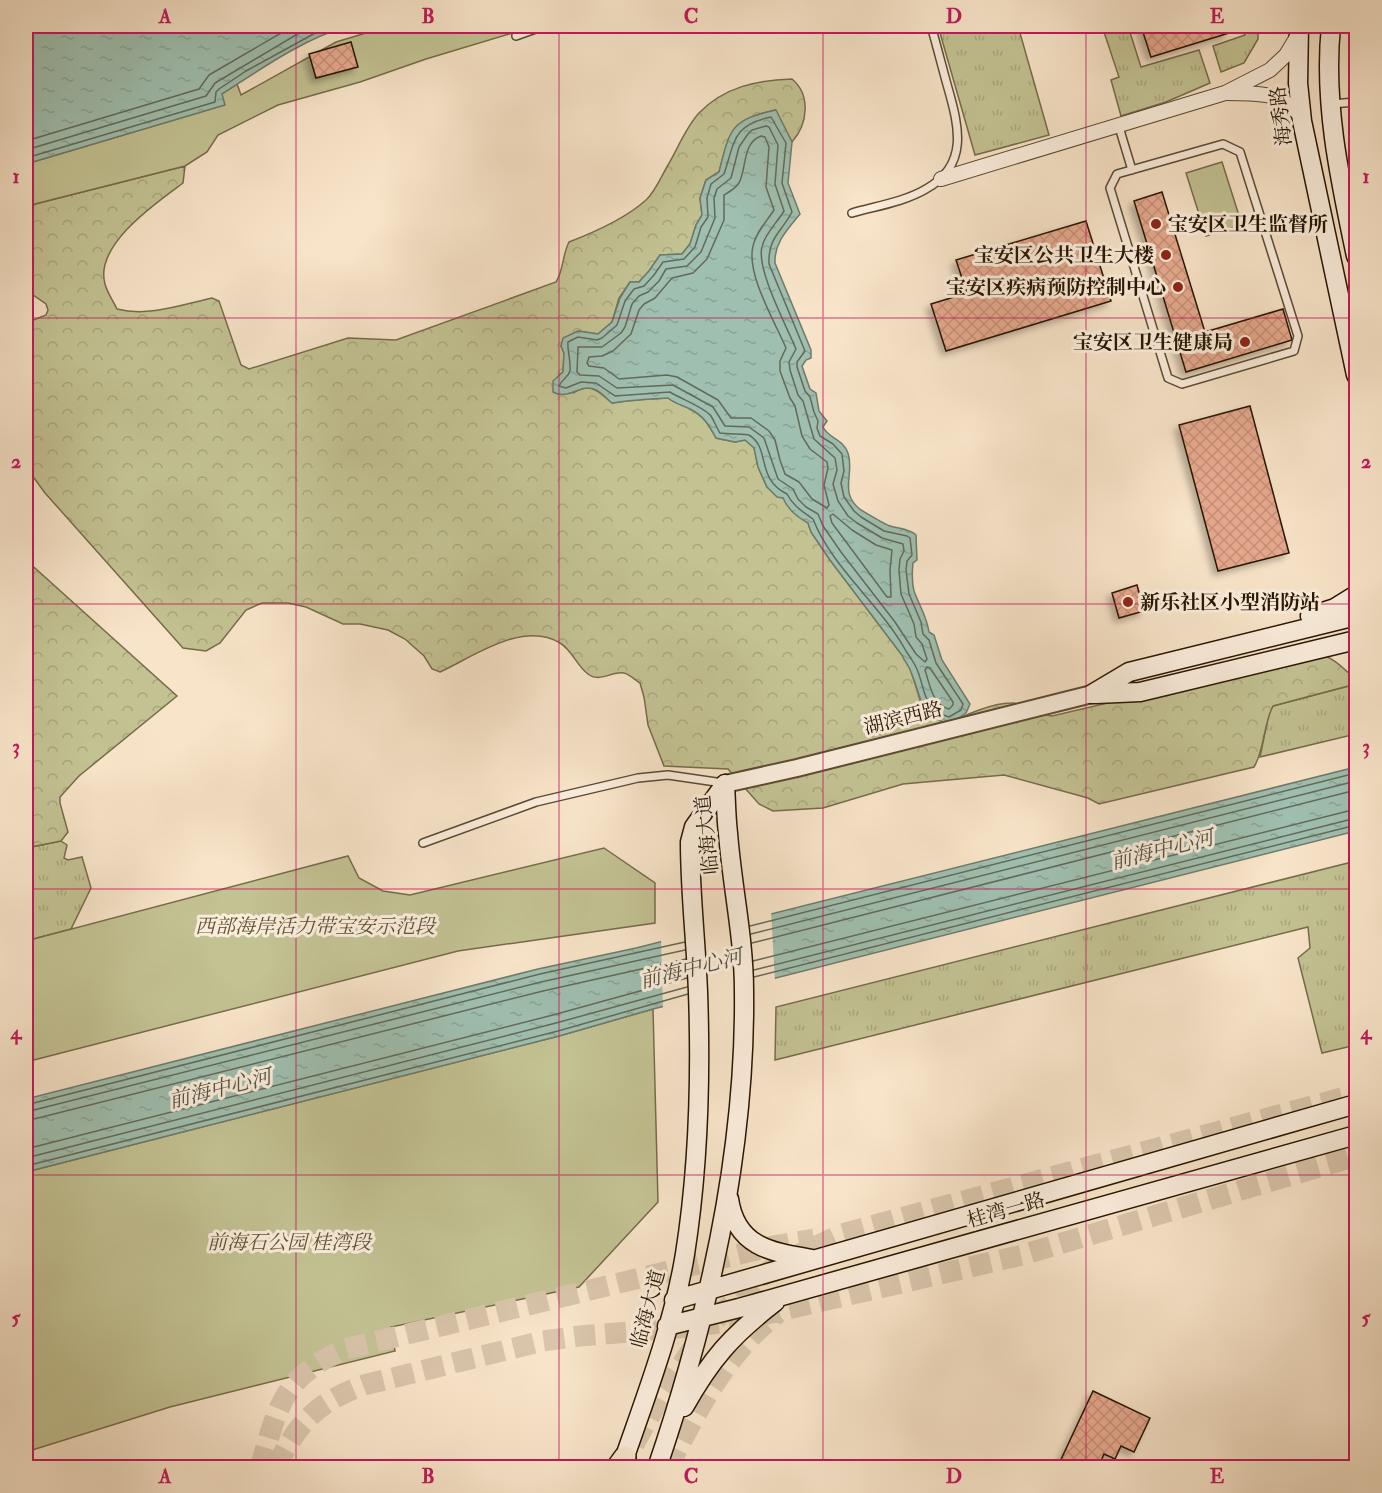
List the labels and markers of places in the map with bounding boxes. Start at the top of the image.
place label: 宝安区卫生监督所 [1168,212,1328,237]
marker: 宝安区卫生监督所 [1149,217,1163,231]
place label: 宝安区公共卫生大楼 [974,243,1154,268]
marker: 宝安区公共卫生大楼 [1159,248,1173,262]
place label: 宝安区疾病预防控制中心 [946,275,1166,300]
marker: 宝安区疾病预防控制中心 [1171,280,1185,294]
place label: 宝安区卫生健康局 [1073,330,1233,355]
marker: 宝安区卫生健康局 [1238,335,1252,349]
place label: 新乐社区小型消防站 [1140,590,1320,615]
marker: 新乐社区小型消防站 [1121,595,1135,609]

